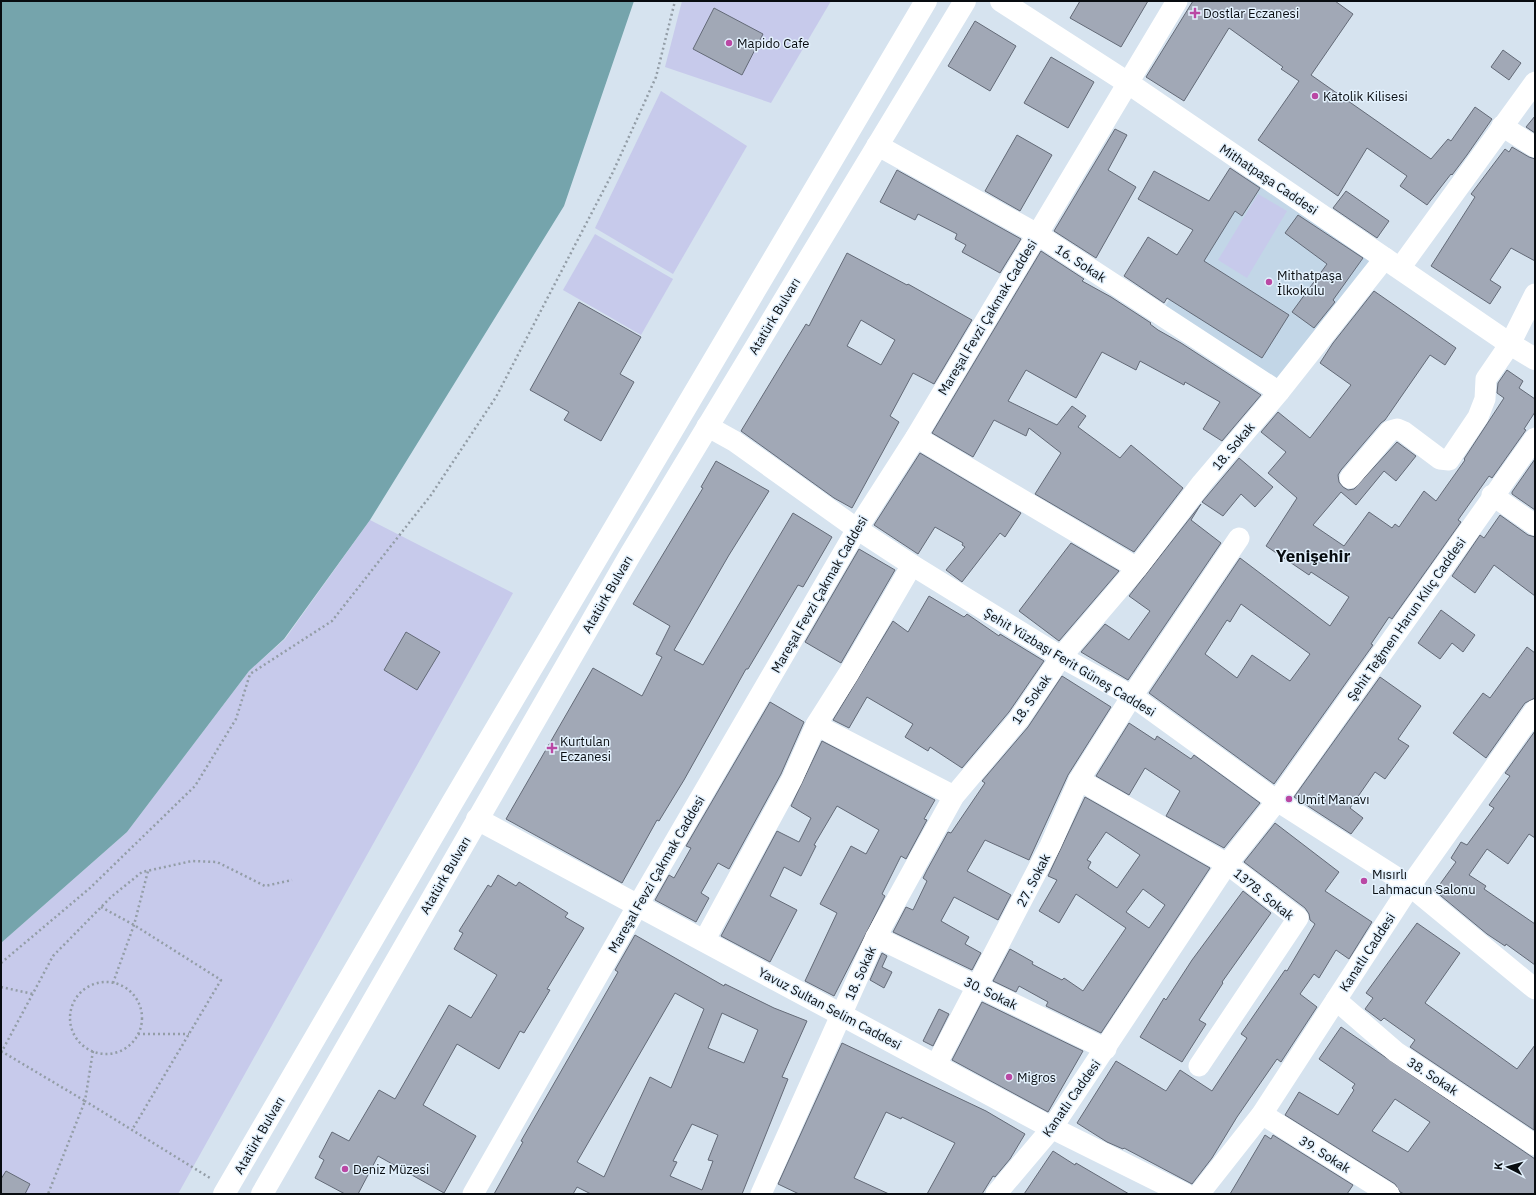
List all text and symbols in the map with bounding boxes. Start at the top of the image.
place label: Dostlar Eczanesi [1203,5,1299,22]
marker: Dostlar Eczanesi [1190,8,1200,18]
place label: Mapido Cafe [737,35,810,52]
marker: Mapido Cafe [724,38,734,48]
place label: Katolik Kilisesi [1323,88,1408,105]
marker: Katolik Kilisesi [1310,91,1320,101]
street label: Mithatpaşa Caddesi [1216,140,1321,219]
street label: Mareşal Fevzi Çakmak Caddesi [934,236,1041,398]
street label: 16. Sokak [1052,241,1110,286]
place label: Mithatpaşa İlkokulu [1277,267,1342,299]
street label: Atatürk Bulvarı [745,275,804,358]
marker: Mithatpaşa İlkokulu [1264,277,1274,287]
street label: 18. Sokak [1208,419,1259,474]
street label: Mareşal Fevzi Çakmak Caddesi [767,513,872,676]
street label: Şehit Teğmen Harun Kılıç Caddesi [1343,534,1470,704]
district label: Yenişehir [1276,545,1350,567]
street label: Atatürk Bulvarı [578,552,637,636]
street label: Şehit Yüzbaşı Ferit Güneş Caddesi [981,604,1159,721]
street label: 18. Sokak [1008,671,1055,728]
place label: Kurtulan Eczanesi [560,733,611,765]
marker: Kurtulan Eczanesi [547,743,557,753]
place label: Umit Manavı [1297,791,1369,808]
street label: Mareşal Fevzi Çakmak Caddesi [604,793,709,956]
marker: Umit Manavı [1284,794,1294,804]
street label: Atatürk Bulvarı [416,833,475,917]
street label: 27. Sokak [1013,851,1054,910]
street label: 1378. Sokak [1230,865,1298,924]
place label: Mısırlı Lahmacun Salonu [1372,866,1476,898]
marker: Mısırlı Lahmacun Salonu [1359,876,1369,886]
street label: Kanatlı Caddesi [1336,910,1399,995]
street label: 18. Sokak [841,943,880,1003]
street label: Yavuz Sultan Selim Caddesi [755,963,904,1053]
street label: 30. Sokak [961,973,1021,1014]
street label: 38. Sokak [1404,1054,1462,1099]
street label: Kanatlı Caddesi [1038,1056,1104,1140]
place label: Migros [1017,1069,1056,1086]
marker: Migros [1004,1072,1014,1082]
street label: Atatürk Bulvarı [230,1093,289,1177]
street label: 39. Sokak [1296,1132,1354,1177]
north arrow [1488,1147,1528,1187]
place label: Deniz Müzesi [353,1161,429,1178]
text: K [1491,1161,1505,1170]
marker: Deniz Müzesi [340,1164,350,1174]

